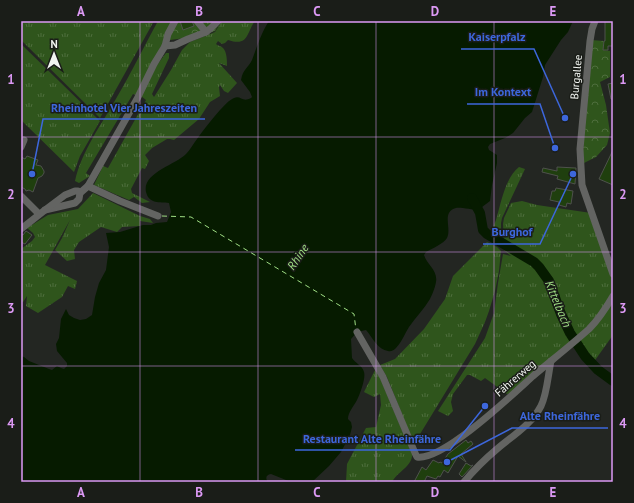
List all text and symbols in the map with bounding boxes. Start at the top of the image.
text: A [77,3,85,20]
text: B [195,3,203,20]
text: C [313,3,321,20]
text: D [431,3,439,20]
text: E [550,3,557,20]
callout: Kaiserpfalz [461,25,534,49]
text: Kaiserpfalz [469,29,526,44]
north arrow [34,34,74,74]
text: N [50,37,58,51]
street label: Burgallee [567,54,585,100]
text: 1 [7,71,15,88]
text: 1 [619,71,627,88]
callout: Im Kontext [467,80,540,104]
text: Im Kontext [475,84,532,99]
callout: Rheinhotel Vier Jahreszeiten [43,95,205,119]
text: Rheinhotel Vier Jahreszeiten [51,100,197,115]
text: 2 [7,186,15,203]
text: 2 [619,186,627,203]
callout: Burghof [483,220,540,244]
text: Burghof [492,224,534,239]
water label: Rhine [284,241,312,273]
water label: Kittelbach [542,278,575,330]
text: 3 [7,300,15,317]
text: 3 [619,300,627,317]
street label: Fährerweg [492,356,538,400]
callout: Alte Rheinfähre [512,404,608,428]
text: Alte Rheinfähre [520,408,600,423]
text: 4 [7,415,15,432]
text: 4 [619,415,627,432]
callout: Restaurant Alte Rheinfähre [295,426,450,450]
text: Restaurant Alte Rheinfähre [303,431,441,446]
text: A [77,484,85,501]
text: B [195,484,203,501]
text: C [313,484,321,501]
text: D [431,484,439,501]
text: E [550,484,557,501]

